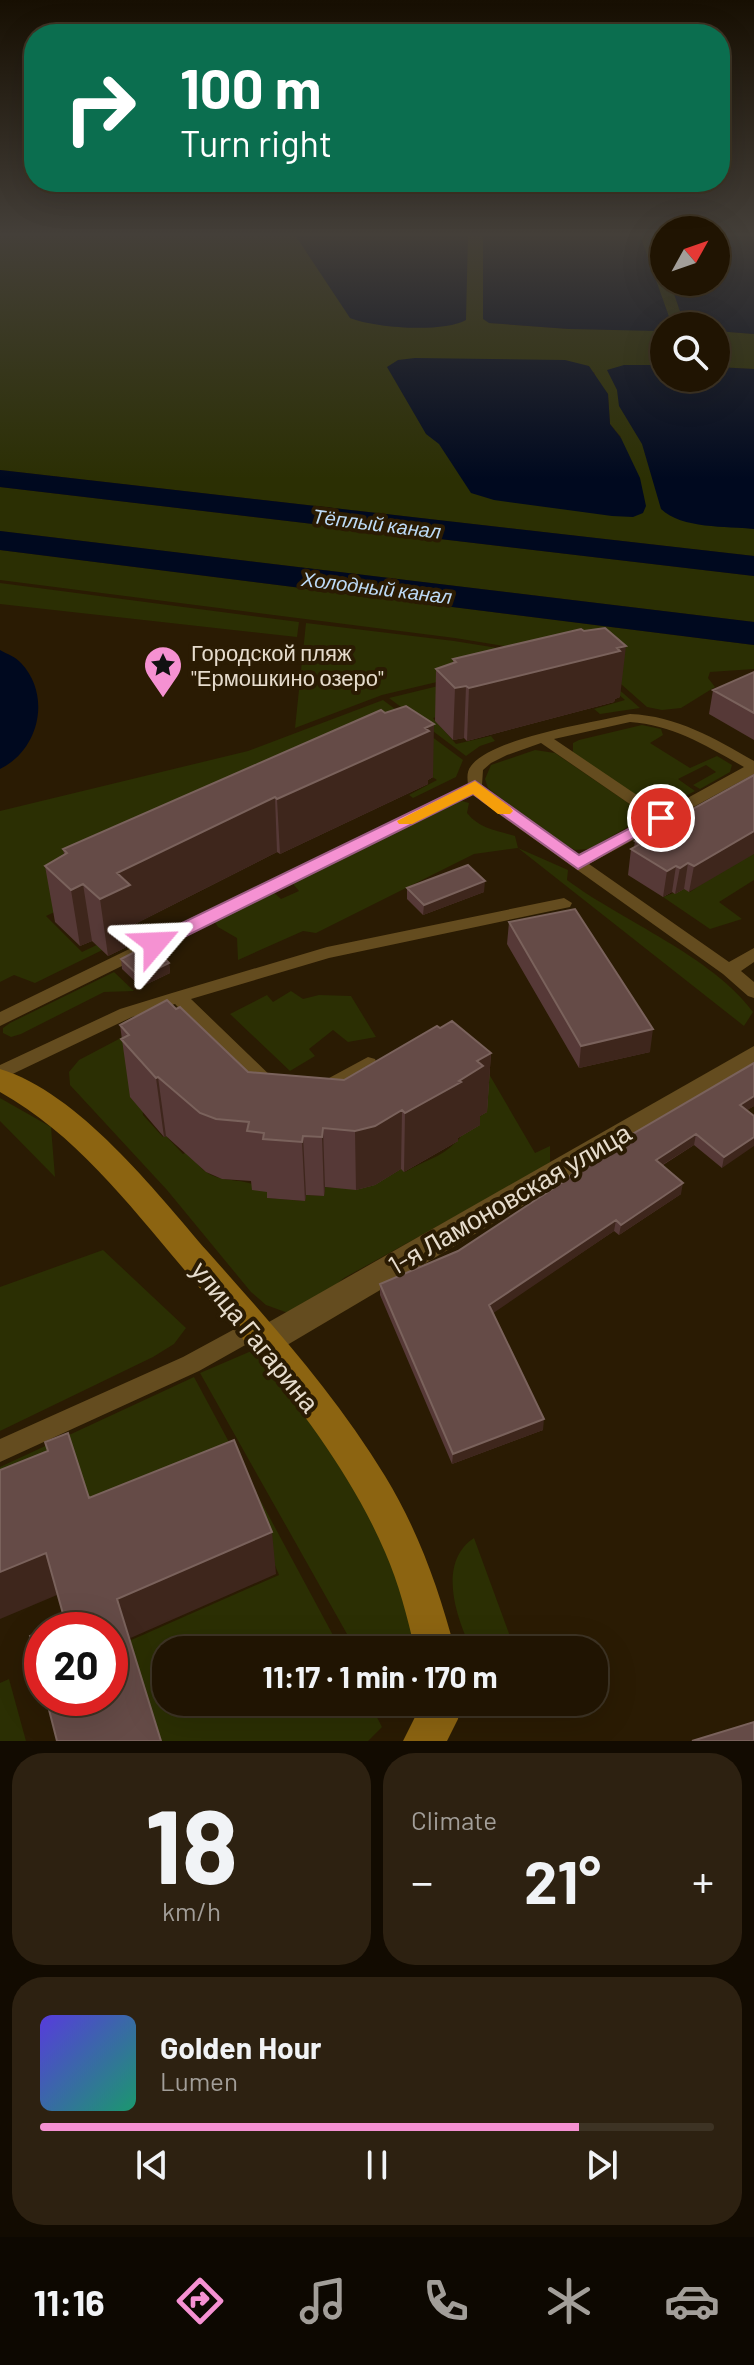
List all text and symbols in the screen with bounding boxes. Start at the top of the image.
text: 100 m [180,53,322,120]
icon: right [48,56,152,160]
text: Turn right [180,121,332,164]
north arrow [650,216,730,296]
map controls [650,216,730,392]
button: search [650,312,730,392]
water label: Тёплый канал [311,503,443,543]
water label: Холодный канал [299,566,454,608]
place label: Городской пляж "Ермошкино озеро" [191,639,384,691]
place icon: Городской пляж "Ермошкино озеро" [142,644,184,699]
pin [627,784,695,852]
icon: arrive [639,796,683,840]
position arrow [113,901,197,985]
street label: 1-я Ламоновская улица [382,1116,636,1280]
street label: улица Гагарина [186,1254,327,1418]
speed limit sign: 20 [24,1612,128,1716]
text: 11:17 · 1 min · 170 m [262,1658,498,1694]
text: 18 [145,1780,238,1905]
text: Climate [411,1804,497,1835]
text: 21° [524,1844,601,1916]
text: − [411,1854,433,1907]
text: + [692,1854,714,1907]
text: km/h [162,1895,221,1926]
text: Golden Hour [160,2029,322,2065]
text: Lumen [160,2065,238,2096]
icon: previous [130,2143,174,2187]
icon: pause [355,2143,399,2187]
icon: next [580,2143,624,2187]
icon: directions [172,2273,228,2329]
icon: music [295,2273,351,2329]
icon: phone [418,2273,474,2329]
icon: climate [541,2273,597,2329]
icon: car [664,2273,720,2329]
text: 11:16 [34,2280,105,2323]

